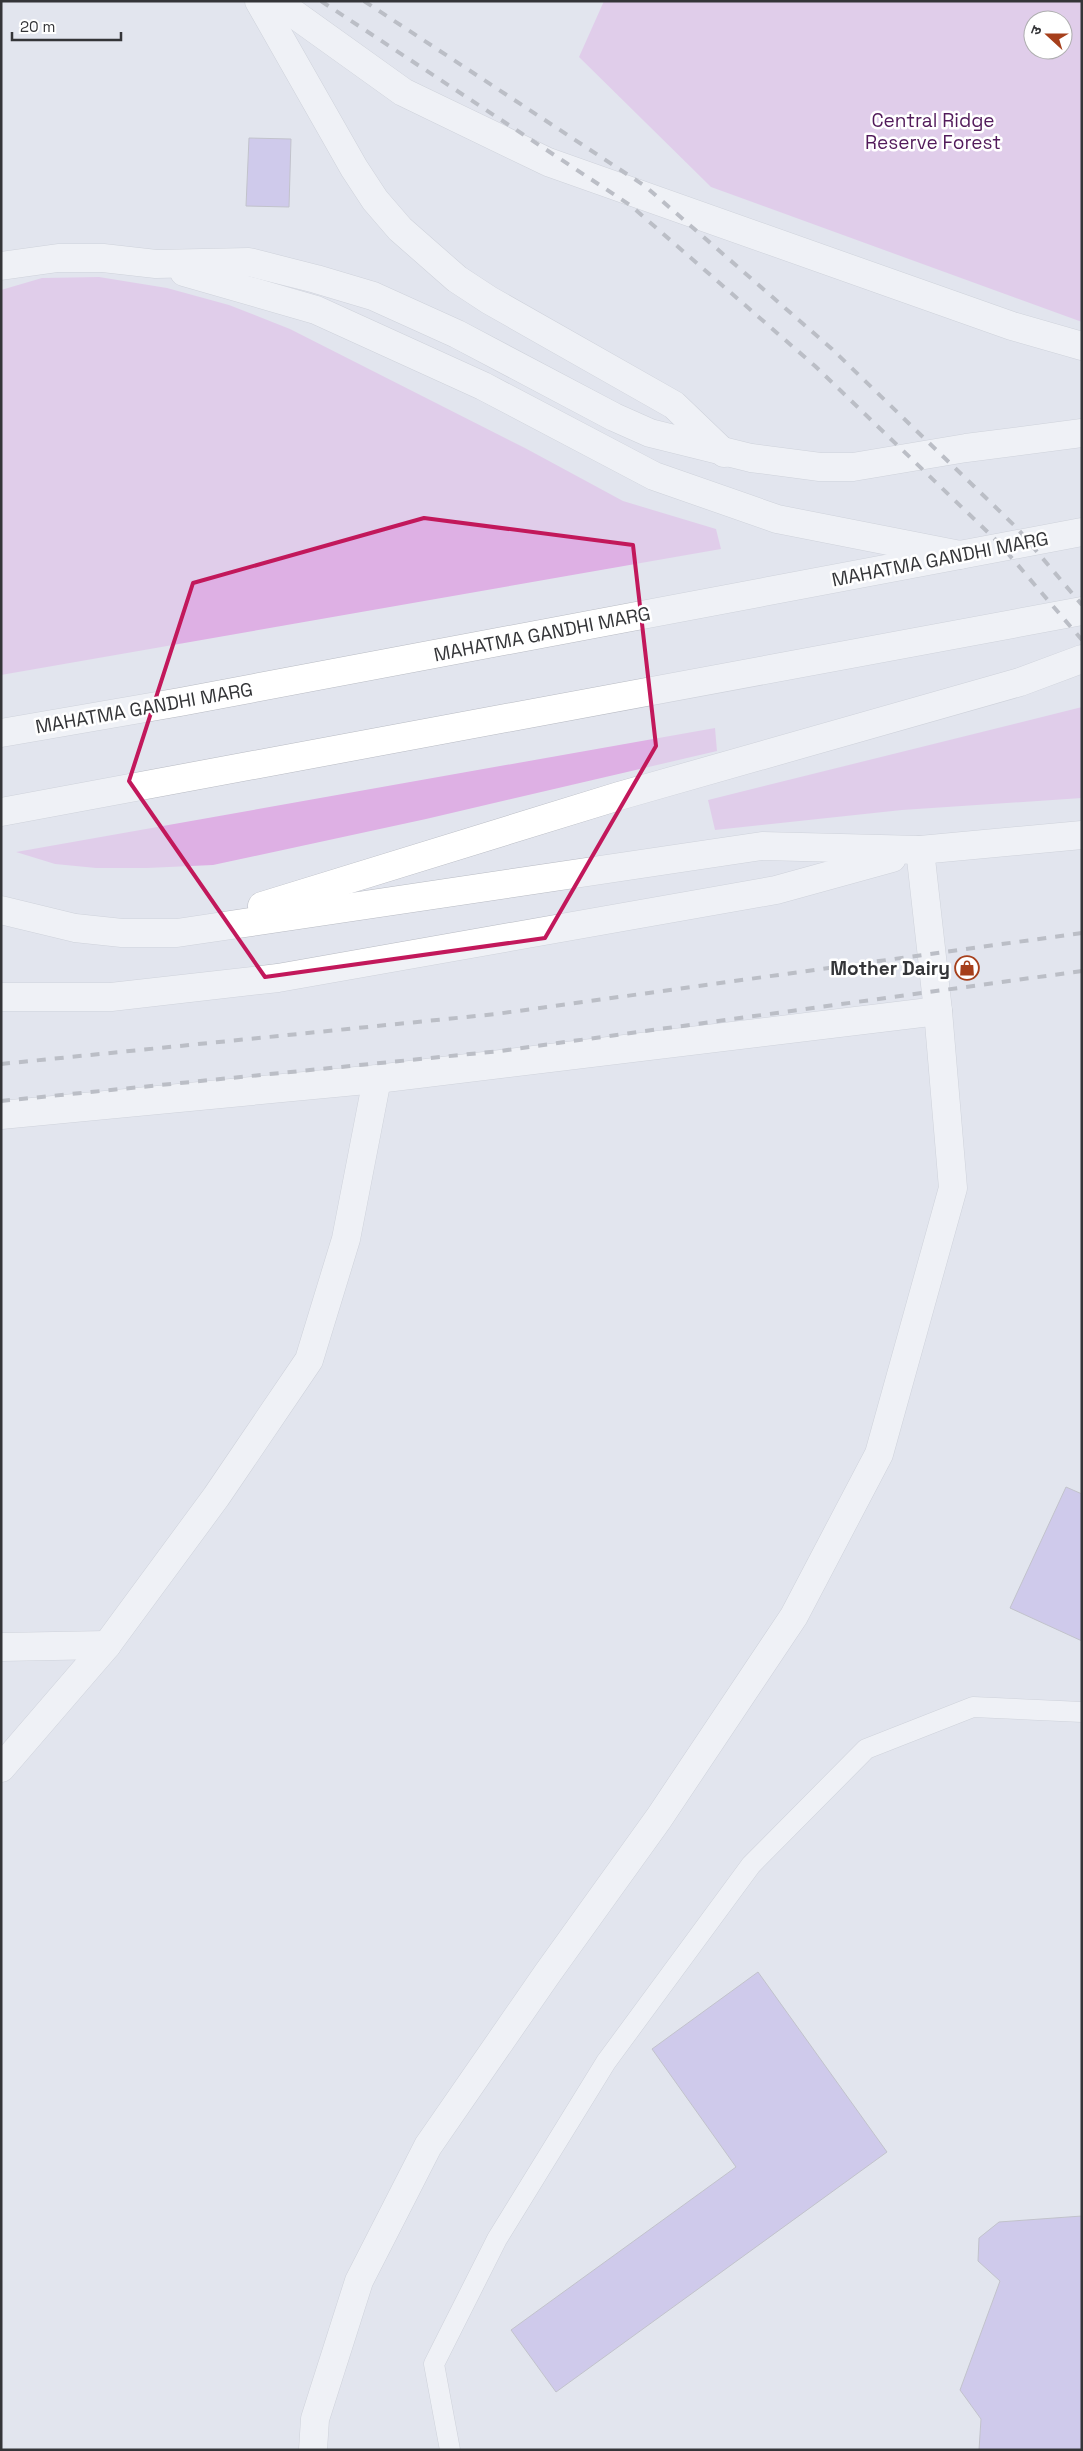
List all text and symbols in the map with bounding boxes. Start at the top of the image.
scale bar [12,10,121,42]
north arrow [1023,10,1073,60]
text: 20 m [20,17,55,36]
text: उ [1026,23,1046,37]
park label: Central Ridge Reserve Forest [865,108,1001,155]
street label: MAHATMA GANDHI MARG [830,526,1050,592]
street label: MAHATMA GANDHI MARG [432,601,652,667]
street label: MAHATMA GANDHI MARG [33,677,255,739]
shop icon: Mother Dairy [954,955,980,981]
place label: Mother Dairy [830,956,950,981]

